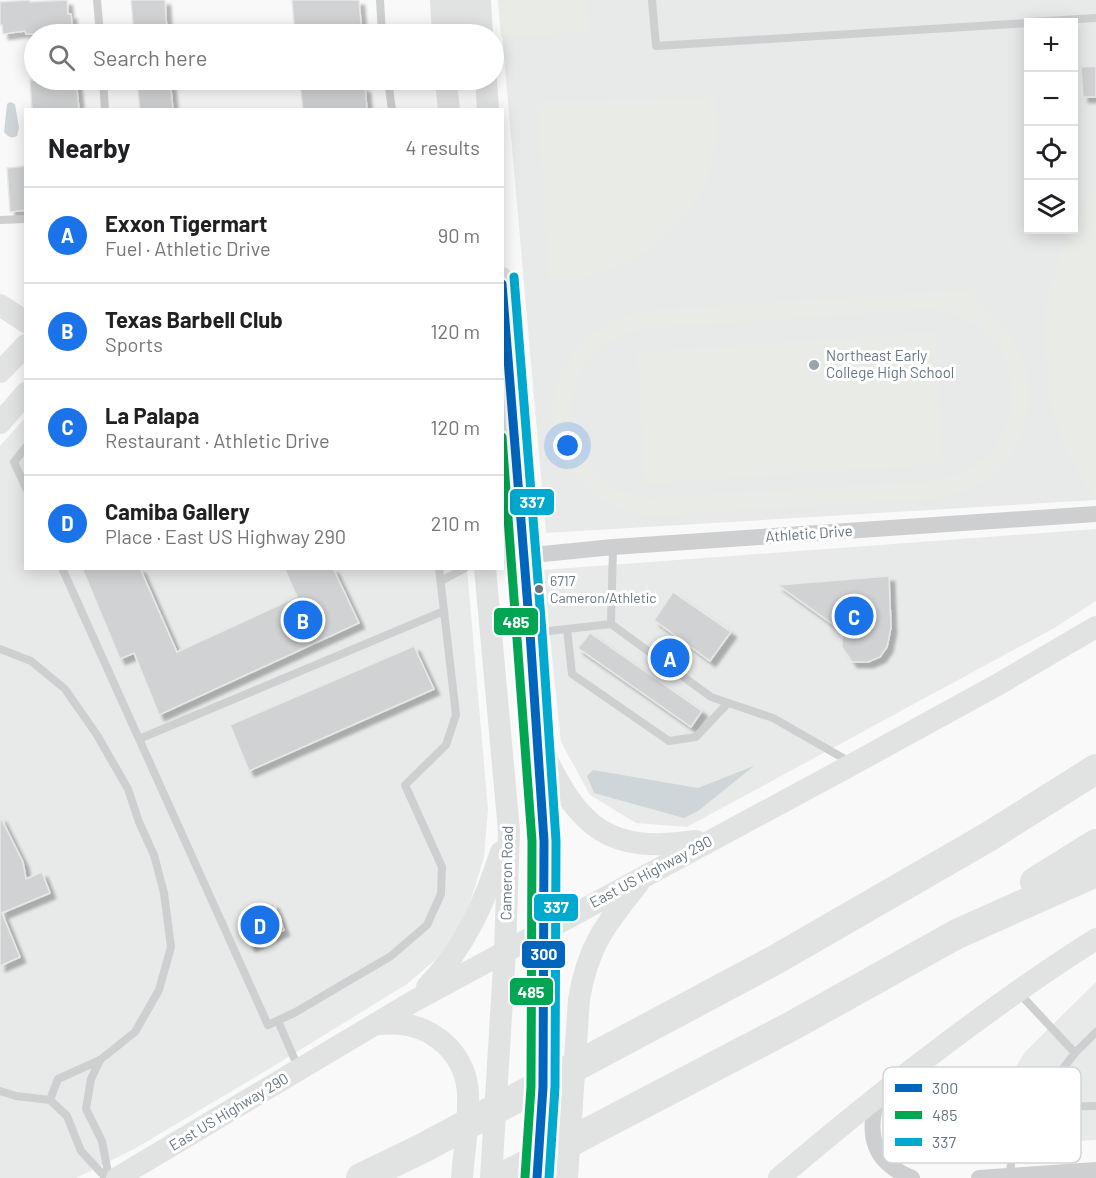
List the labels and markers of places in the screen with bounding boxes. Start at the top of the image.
place label: Northeast Early College High School [826,346,954,381]
marker: Northeast Early College High School [807,358,821,372]
place label: 6717 Cameron/Athletic [550,572,657,606]
marker: 6717 Cameron/Athletic [533,583,545,595]
pin: C [834,594,874,638]
pin: B [284,598,322,642]
pin: A [650,636,690,680]
pin: D [240,902,280,948]

